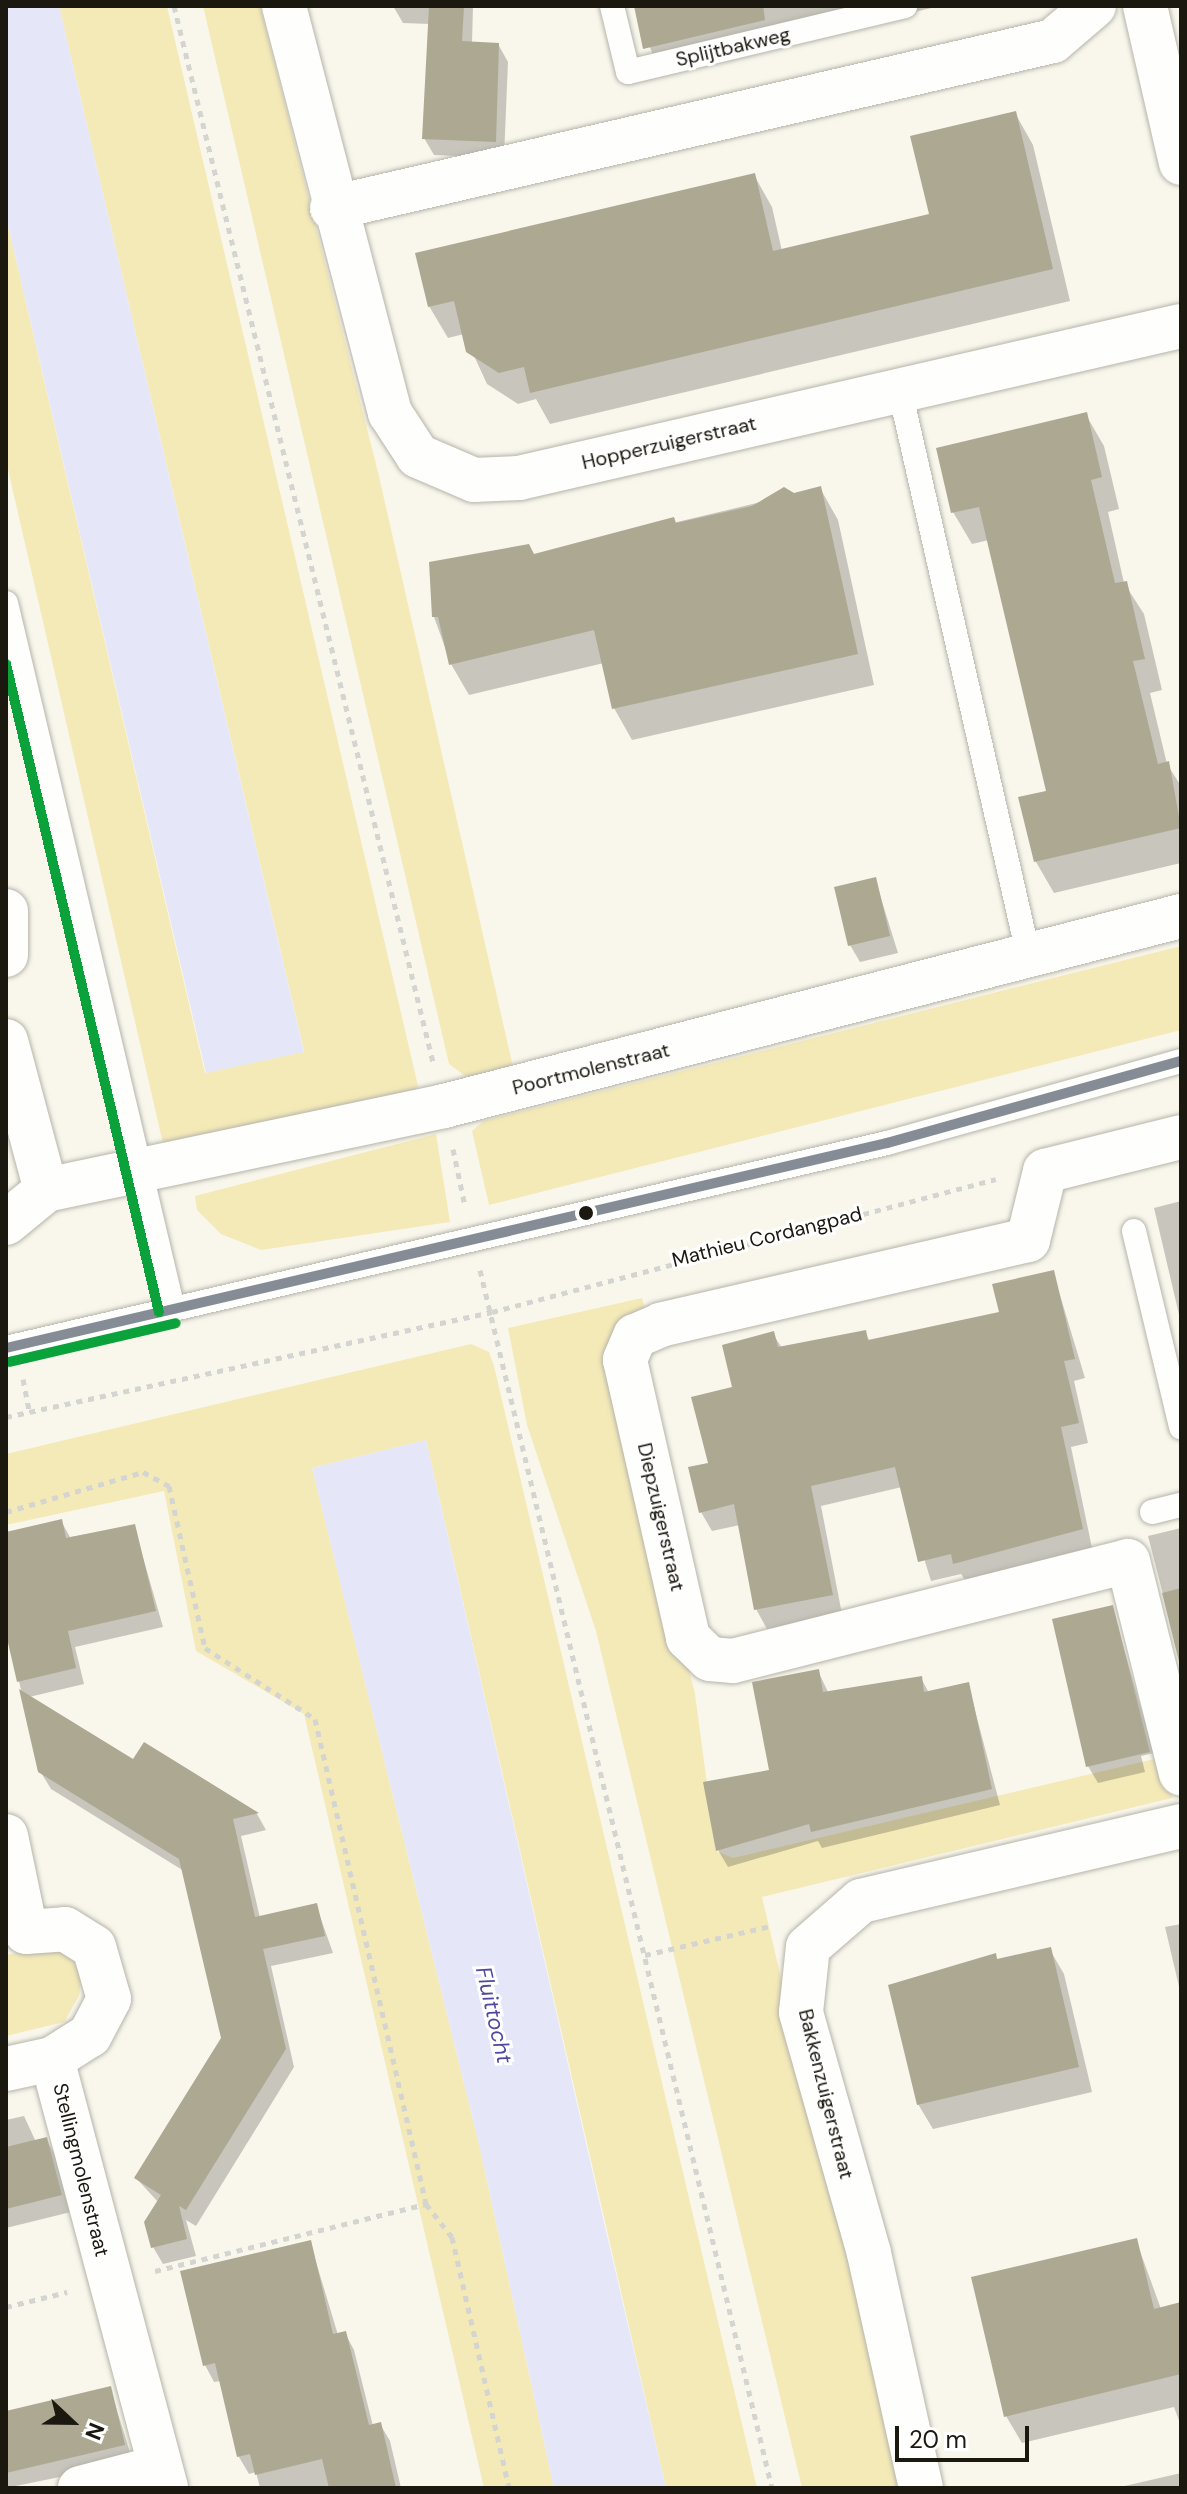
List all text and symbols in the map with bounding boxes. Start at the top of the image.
street label: Splijtbakweg [673,22,793,72]
street label: Hopperzuigerstraat [579,411,759,475]
street label: Poortmolenstraat [510,1038,672,1100]
street label: Mathieu Cordangpad [670,1202,864,1272]
unlabelled marker [578,1205,594,1221]
street label: Diepzuigerstraat [632,1440,690,1594]
water label: Fluittocht [470,1964,518,2066]
street label: Bakkenzuigerstraat [793,2007,859,2181]
street label: Stellingmolenstraat [48,2081,114,2259]
north arrow [32,2382,112,2462]
scale bar [899,2410,1033,2460]
text: N [78,2418,111,2444]
text: 20 m [909,2424,967,2455]

